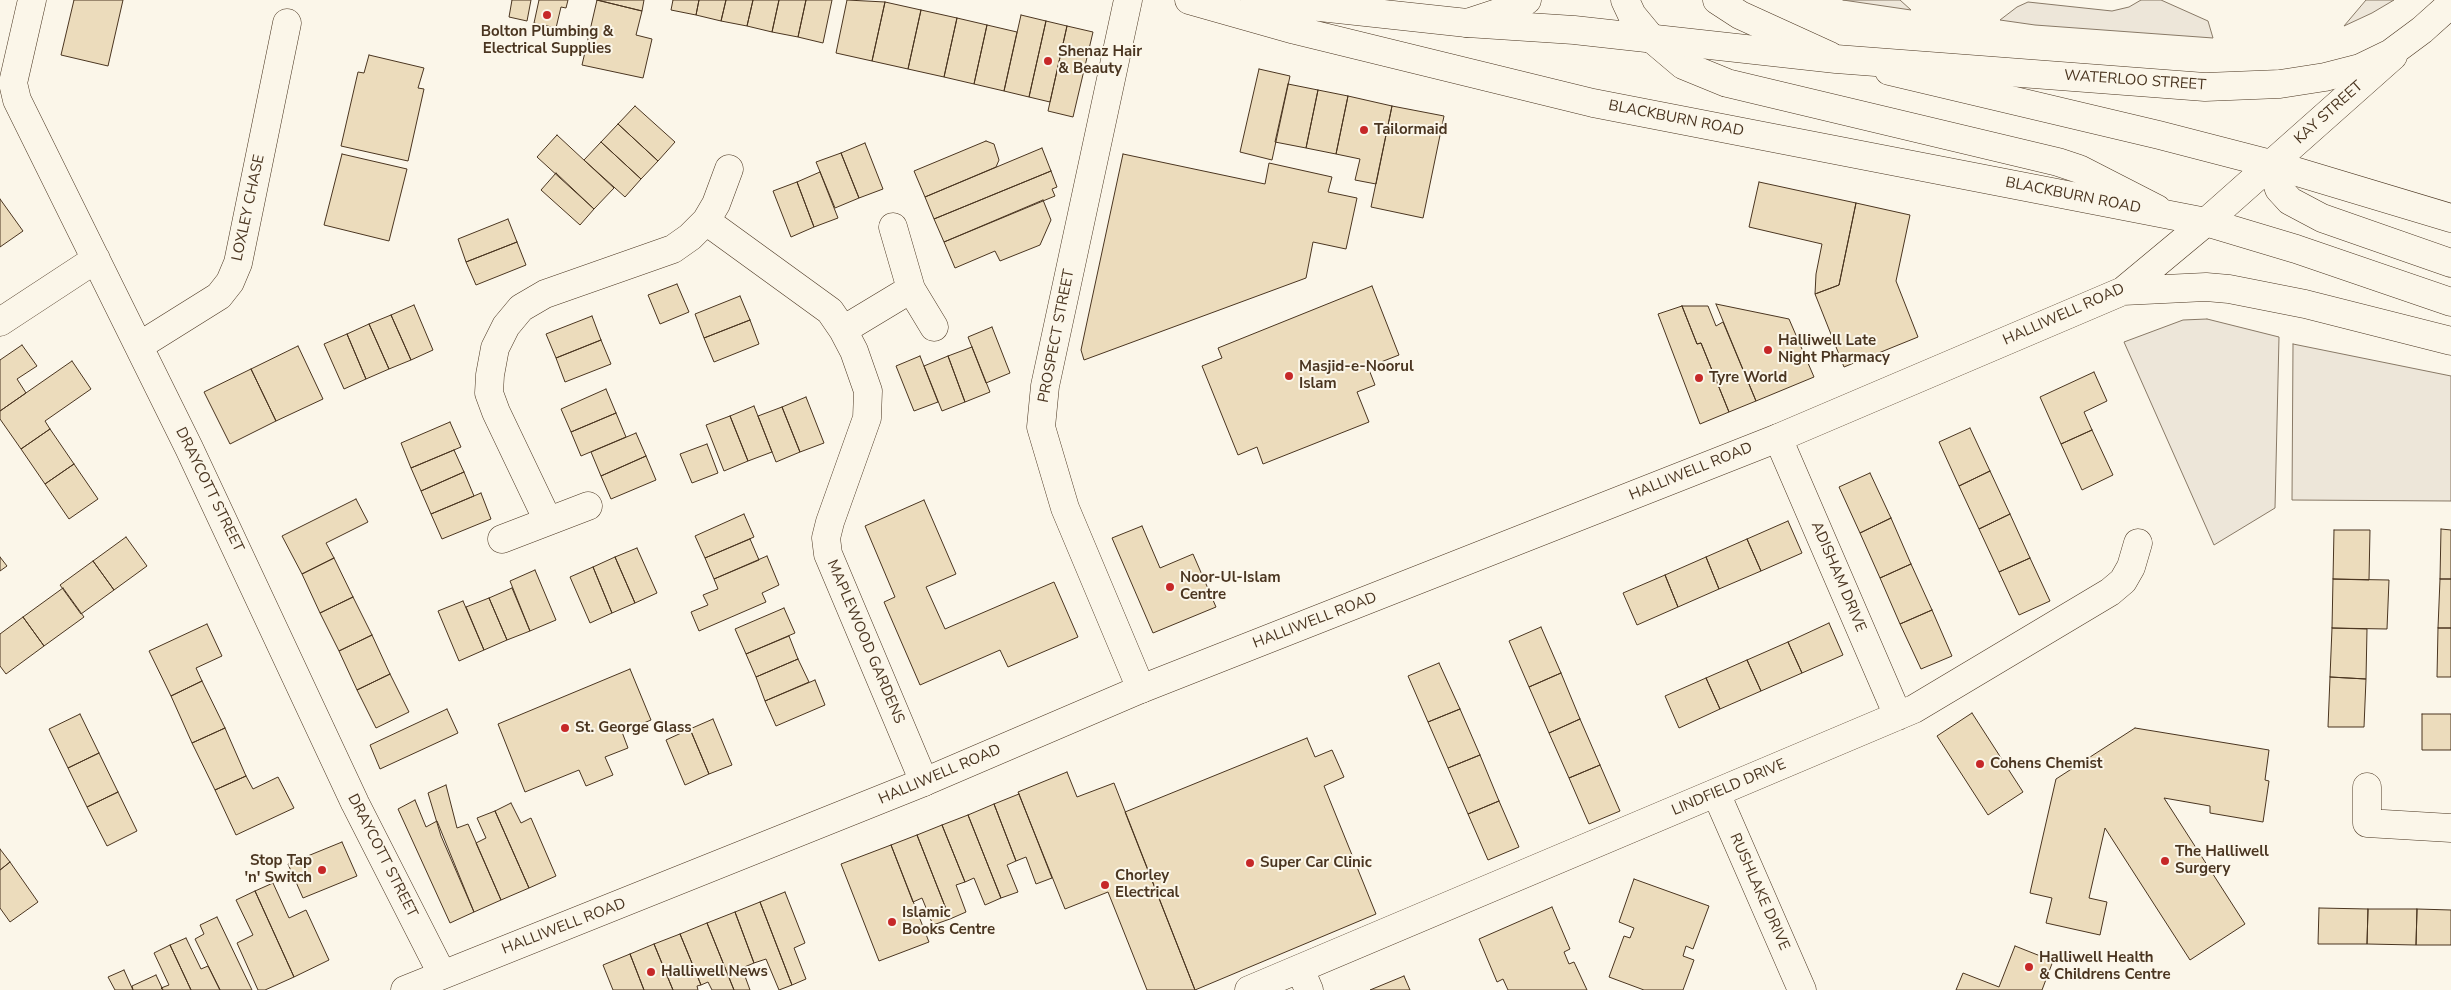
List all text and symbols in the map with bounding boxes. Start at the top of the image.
marker: Bolton Plumbing & Electrical Supplies [541,9,553,21]
place label: Bolton Plumbing & Electrical Supplies [481,23,613,58]
place label: Shenaz Hair & Beauty [1058,43,1142,78]
marker: Shenaz Hair & Beauty [1042,55,1054,67]
street label: WATERLOO STREET [2063,67,2207,95]
street label: KAY STREET [2291,78,2367,148]
street label: BLACKBURN ROAD [1607,97,1745,141]
place label: Tailormaid [1374,121,1448,139]
marker: Tailormaid [1358,124,1370,136]
street label: LOXLEY CHASE [229,153,269,263]
street label: BLACKBURN ROAD [2004,174,2142,218]
street label: PROSPECT STREET [1035,268,1079,404]
street label: HALLIWELL ROAD [2000,280,2128,350]
place label: Halliwell Late Night Pharmacy [1778,332,1890,367]
marker: Halliwell Late Night Pharmacy [1762,344,1774,356]
place label: Masjid-e-Noorul Islam [1299,358,1414,393]
place label: Tyre World [1709,369,1787,387]
marker: Masjid-e-Noorul Islam [1283,370,1295,382]
marker: Tyre World [1693,372,1705,384]
street label: DRAYCOTT STREET [171,425,247,555]
street label: HALLIWELL ROAD [1627,439,1755,505]
street label: ADISHAM DRIVE [1807,519,1869,635]
street label: MAPLEWOOD GARDENS [822,557,908,727]
place label: Noor-Ul-Islam Centre [1180,569,1281,604]
marker: Noor-Ul-Islam Centre [1164,581,1176,593]
street label: HALLIWELL ROAD [1251,589,1379,653]
place label: St. George Glass [575,719,692,737]
marker: St. George Glass [559,722,571,734]
street label: HALLIWELL ROAD [876,741,1004,809]
place label: Cohens Chemist [1990,755,2102,773]
street label: LINDFIELD DRIVE [1669,756,1789,820]
marker: Cohens Chemist [1974,758,1986,770]
street label: DRAYCOTT STREET [343,791,421,921]
street label: RUSHLAKE DRIVE [1725,831,1793,953]
place label: The Halliwell Surgery [2175,843,2269,878]
place label: Stop Tap 'n' Switch [244,852,312,887]
place label: Super Car Clinic [1260,854,1372,872]
marker: The Halliwell Surgery [2159,855,2171,867]
marker: Super Car Clinic [1244,857,1256,869]
marker: Stop Tap 'n' Switch [316,864,328,876]
place label: Chorley Electrical [1115,867,1179,902]
marker: Chorley Electrical [1099,879,1111,891]
street label: HALLIWELL ROAD [500,895,628,959]
place label: Islamic Books Centre [902,904,995,939]
marker: Islamic Books Centre [886,916,898,928]
place label: Halliwell Health & Childrens Centre [2039,949,2171,984]
marker: Halliwell Health & Childrens Centre [2023,961,2035,973]
place label: Halliwell News [661,963,768,981]
marker: Halliwell News [645,966,657,978]

